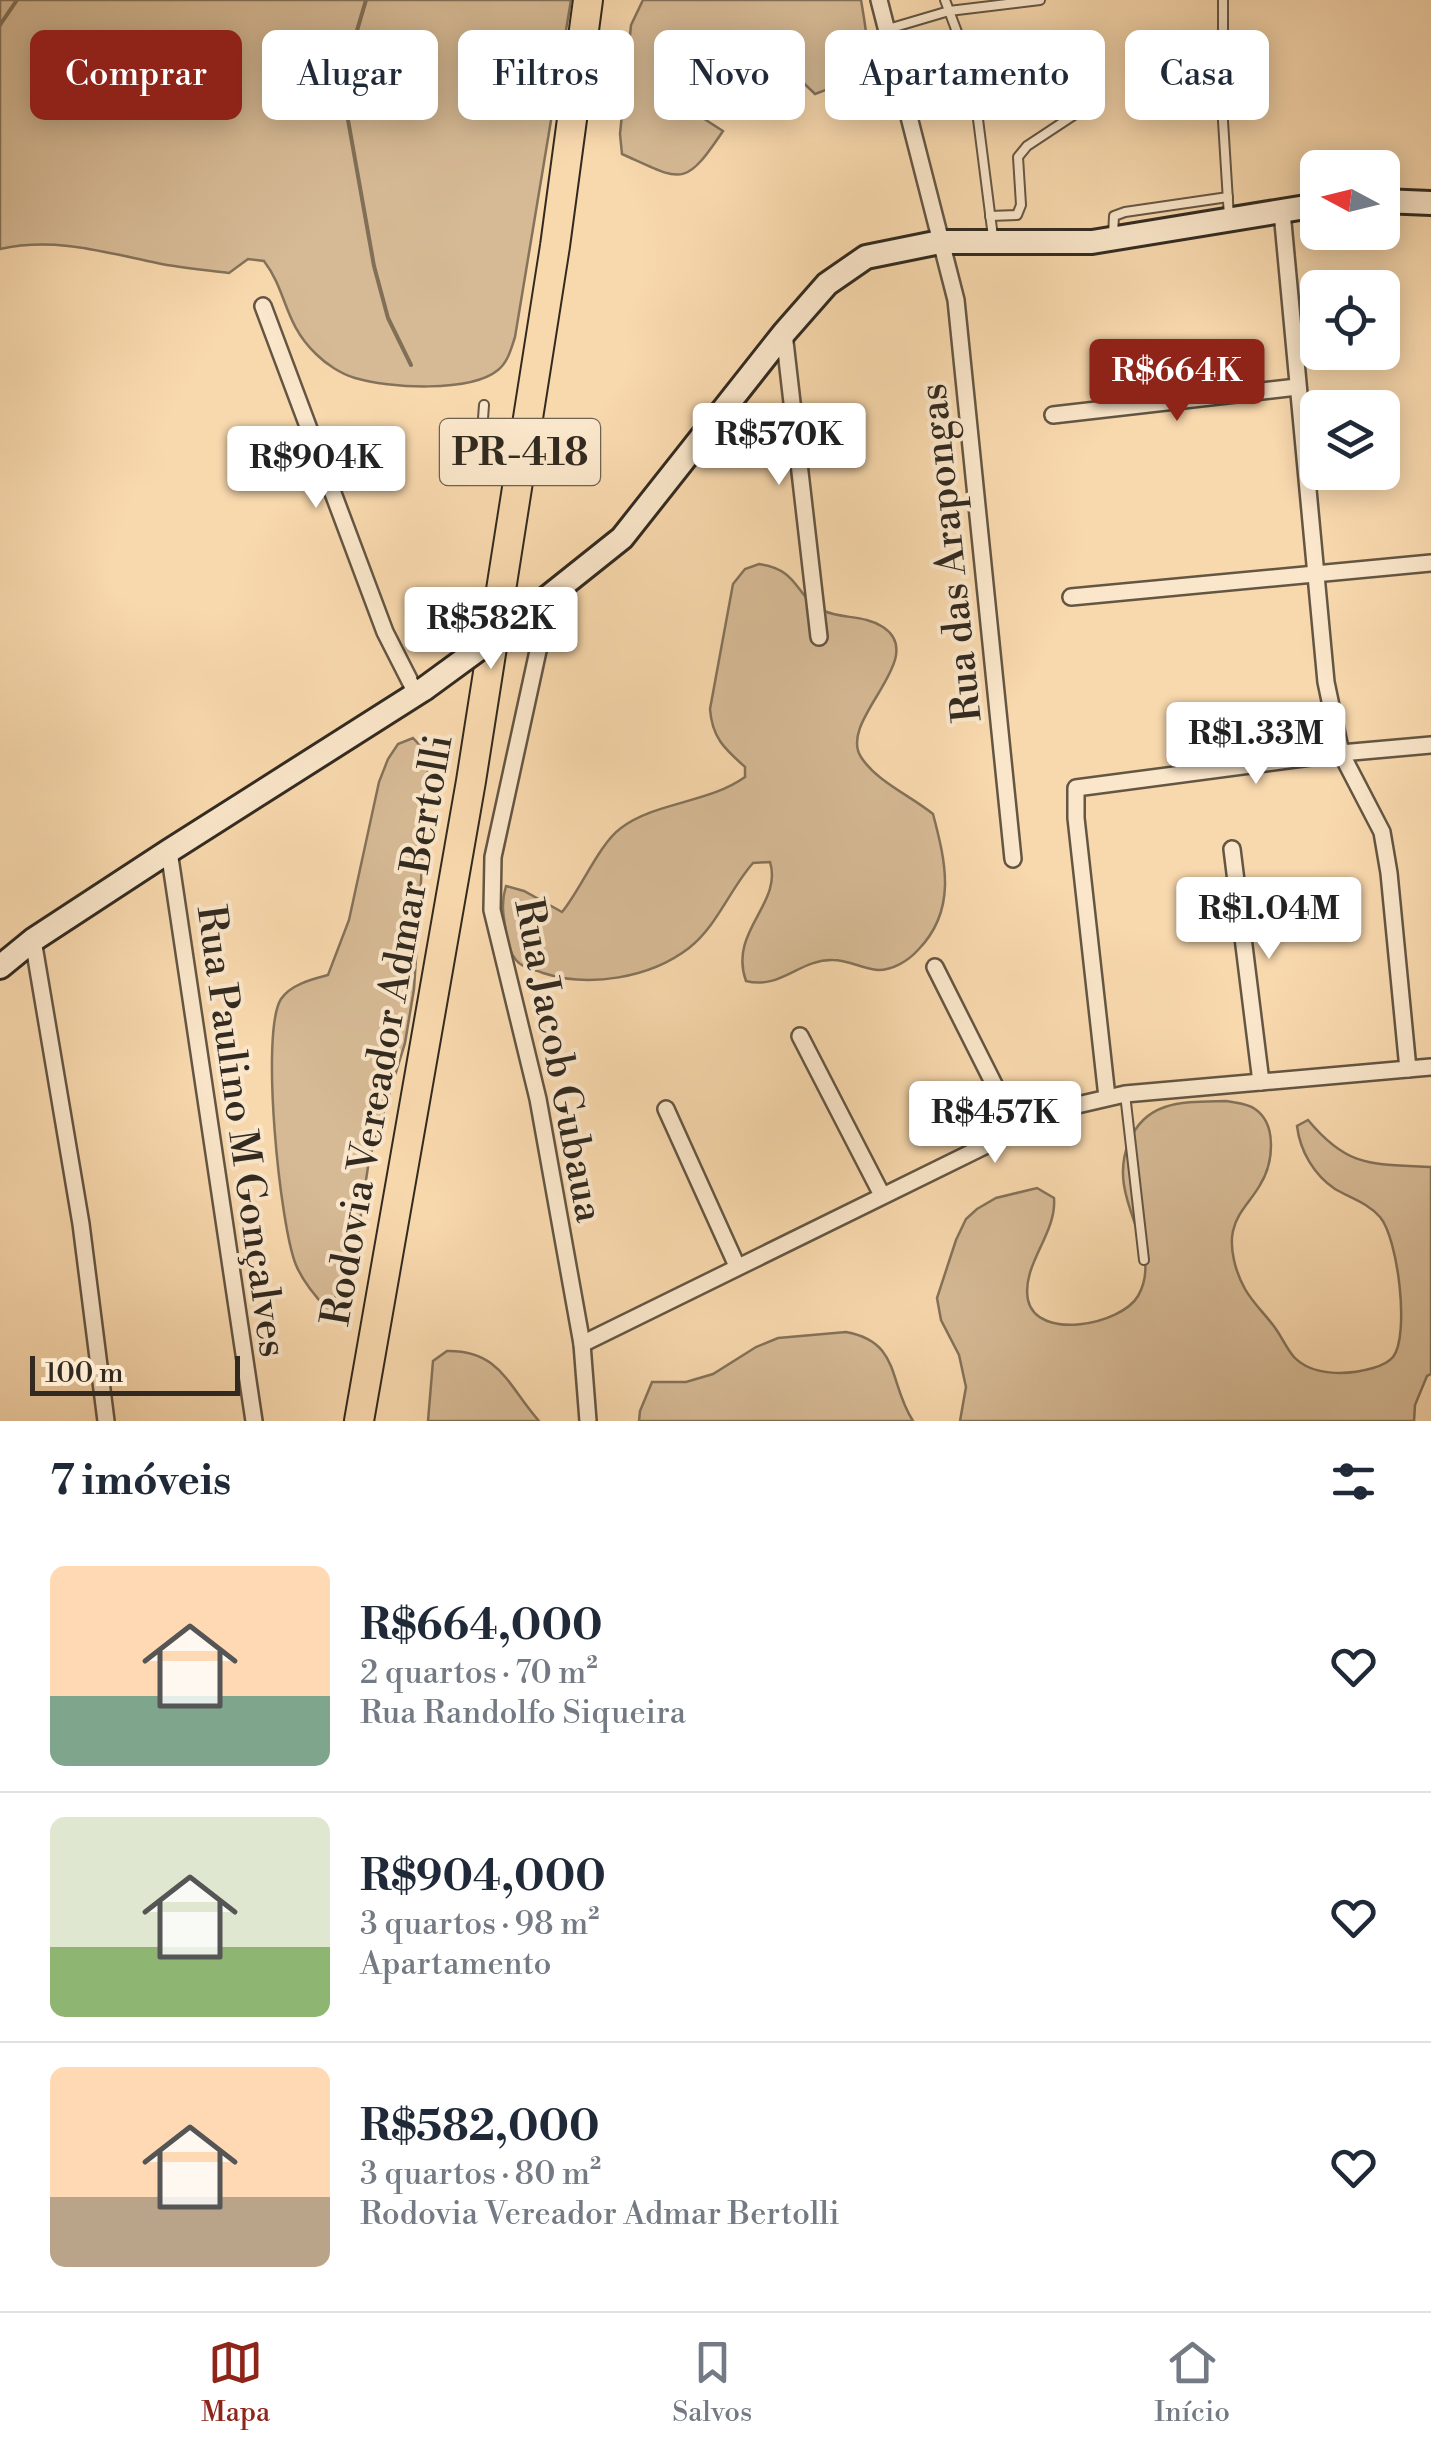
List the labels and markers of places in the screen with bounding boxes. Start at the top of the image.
pin: R$664K [1096,339,1258,424]
pin: R$570K [698,403,860,488]
pin: R$904K [235,426,397,511]
pin: R$582K [410,587,572,672]
pin: R$1.33M [1164,702,1348,787]
pin: R$1.04M [1177,877,1361,962]
pin: R$457K [914,1081,1076,1166]

